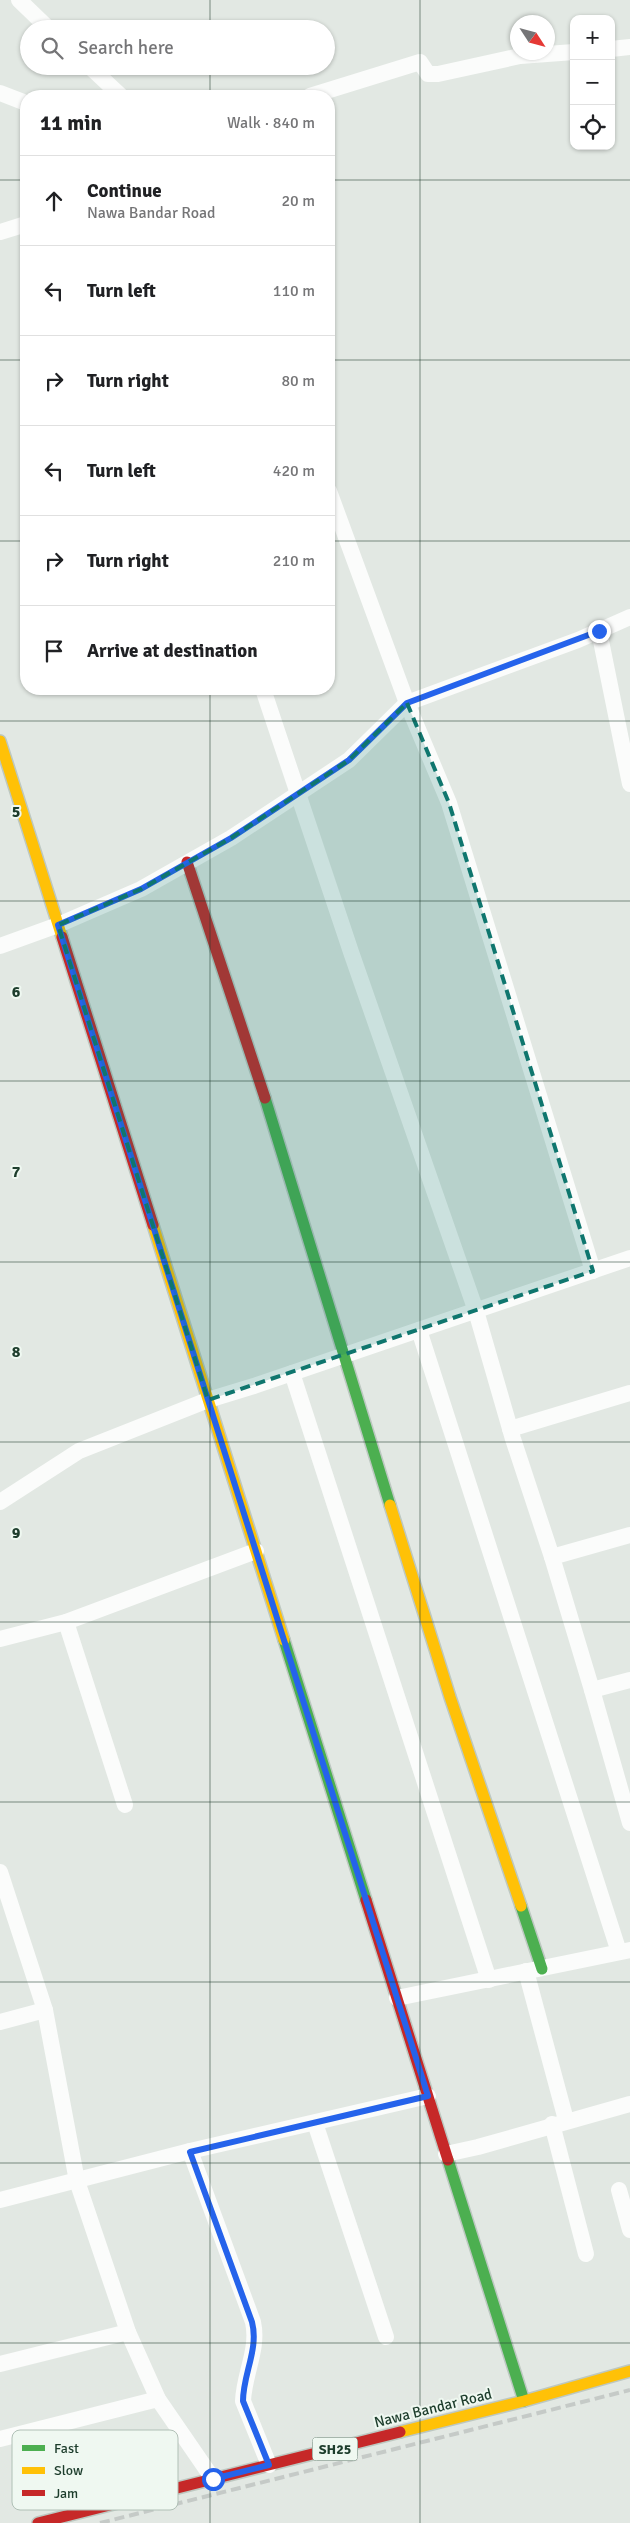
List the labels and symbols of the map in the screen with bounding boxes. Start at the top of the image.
north arrow [510,15,555,60]
route end [588,620,611,643]
text: 5 [12,802,20,822]
text: 6 [12,982,21,1002]
text: 7 [12,1162,21,1182]
text: 8 [12,1342,21,1362]
text: 9 [12,1523,21,1543]
street label: Nawa Bandar Road [372,2385,494,2431]
legend [12,2430,178,2510]
road number: SH25 [312,2438,358,2460]
text: Fast [54,2440,79,2457]
text: Slow [54,2462,83,2479]
route start [202,2468,225,2491]
text: Jam [54,2485,78,2502]

